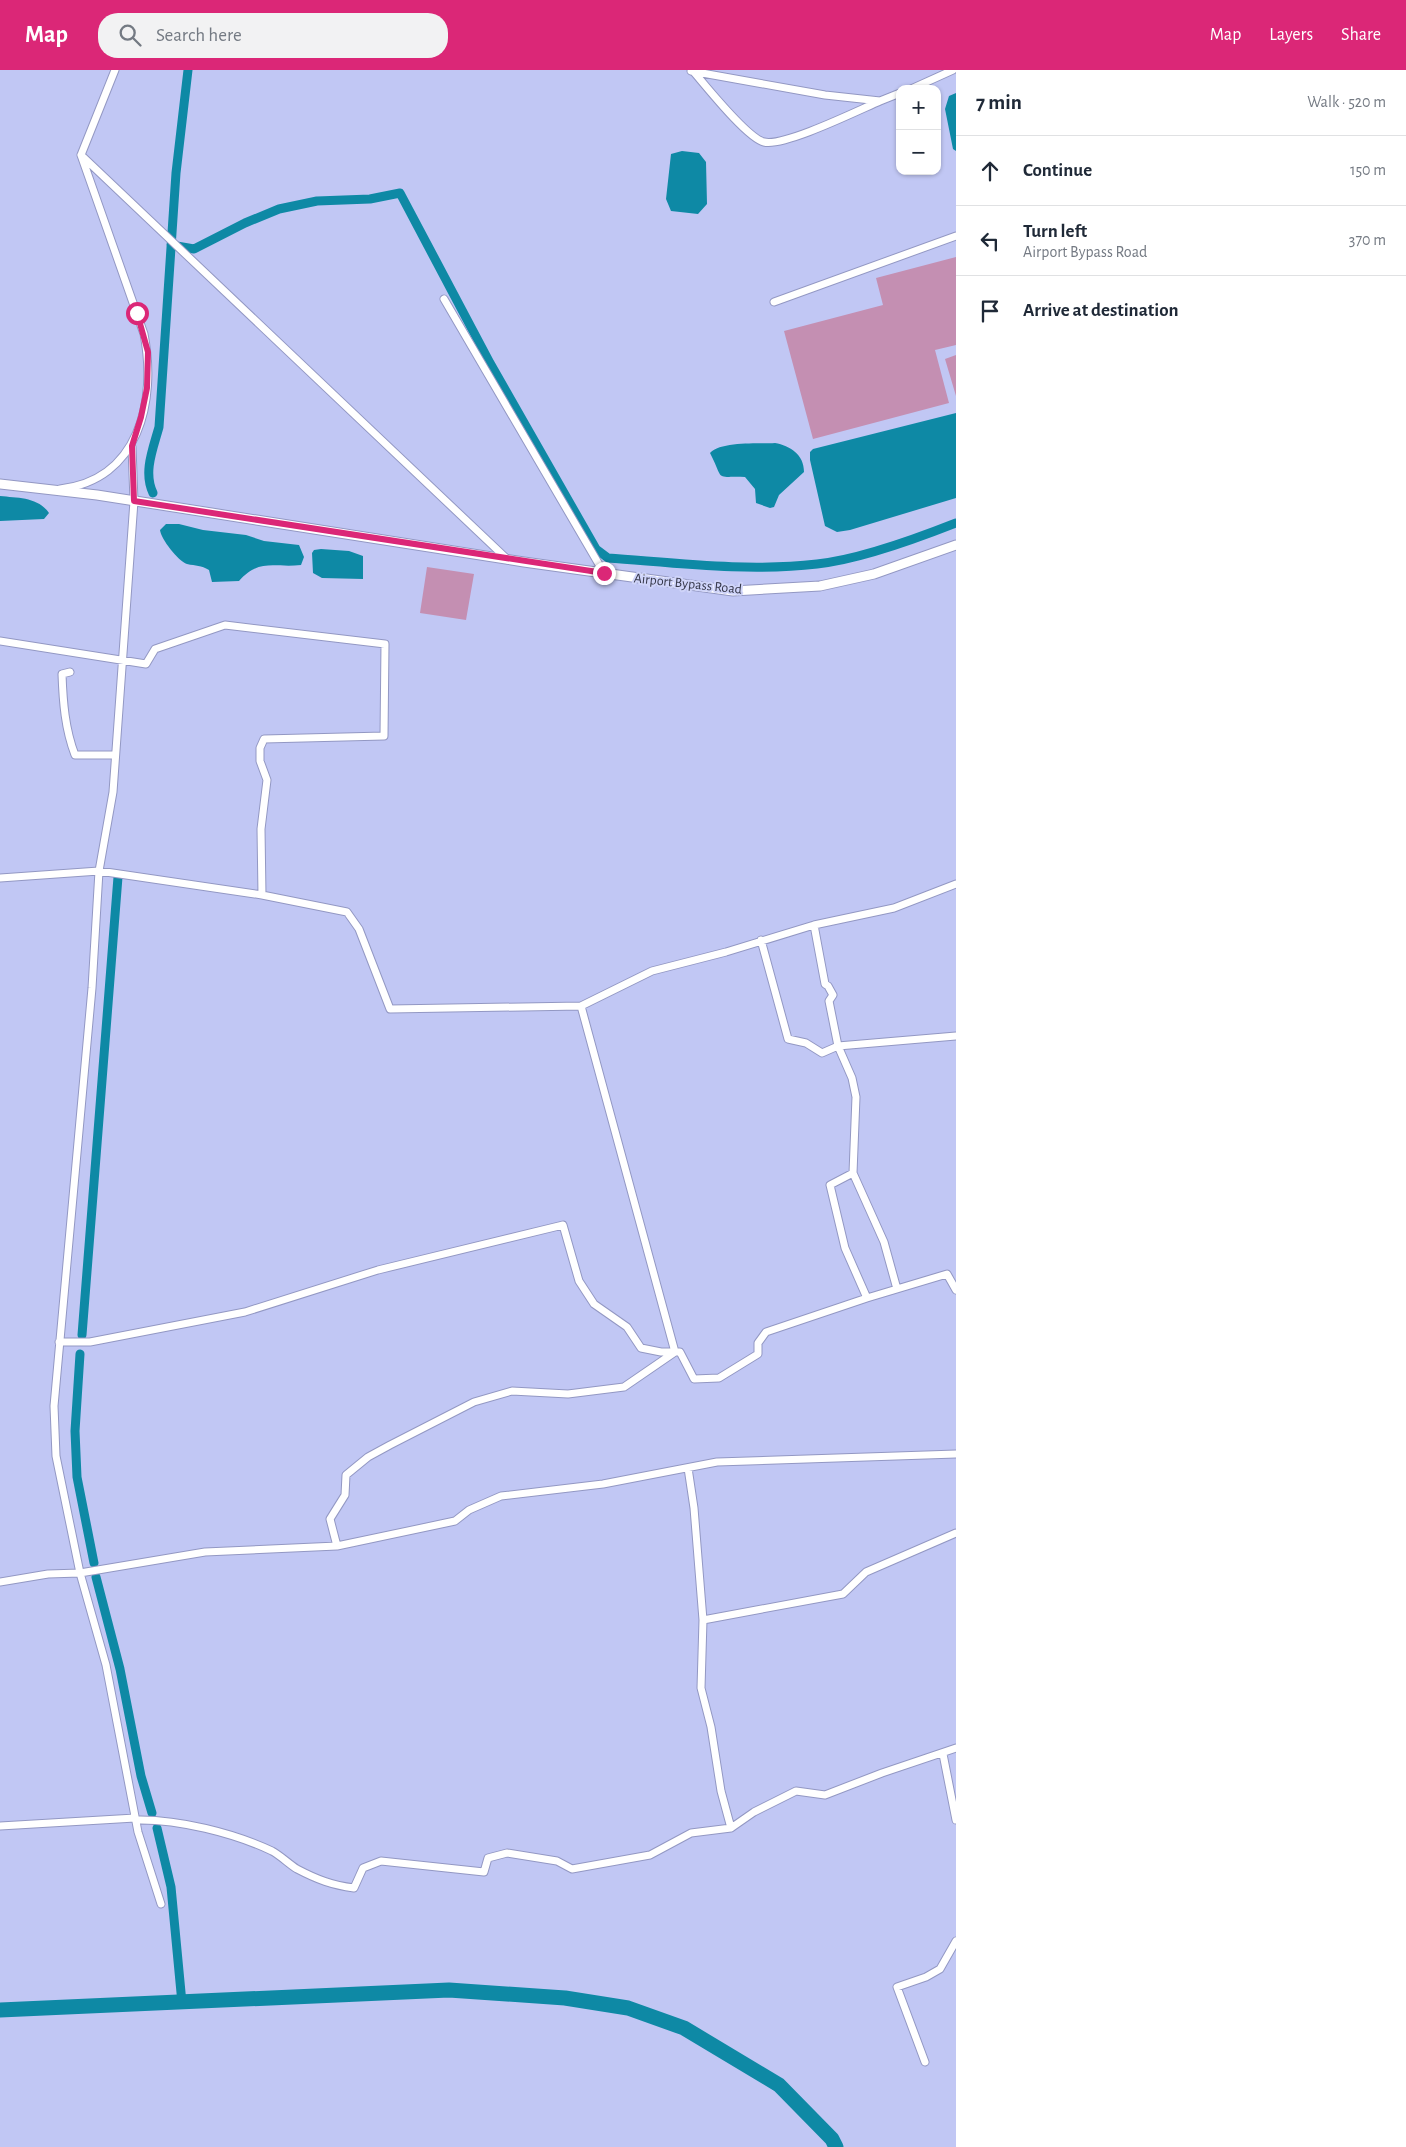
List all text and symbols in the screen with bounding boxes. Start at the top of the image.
search box [98,13,448,58]
icon: search [116,21,144,49]
text: Map [25,23,68,47]
text: Search here [156,26,242,45]
text: Map [1210,26,1241,44]
text: Layers [1269,26,1313,44]
text: Share [1341,26,1381,44]
map controls [896,85,941,175]
button: + [896,85,941,130]
text: 7 min [976,92,1022,113]
text: Walk · 520 m [1307,94,1386,110]
button: − [896,130,941,175]
icon: ahead [976,157,1004,185]
text: Continue [1023,161,1092,180]
text: 150 m [1350,162,1386,178]
text: Turn left [1023,222,1087,241]
icon: left [976,227,1004,255]
text: 370 m [1349,232,1386,248]
text: Airport Bypass Road [1023,244,1147,260]
icon: arrive [976,297,1004,325]
text: Arrive at destination [1023,301,1179,320]
route start [126,302,149,325]
route end [593,562,616,585]
street label: Airport Bypass Road [633,571,743,597]

